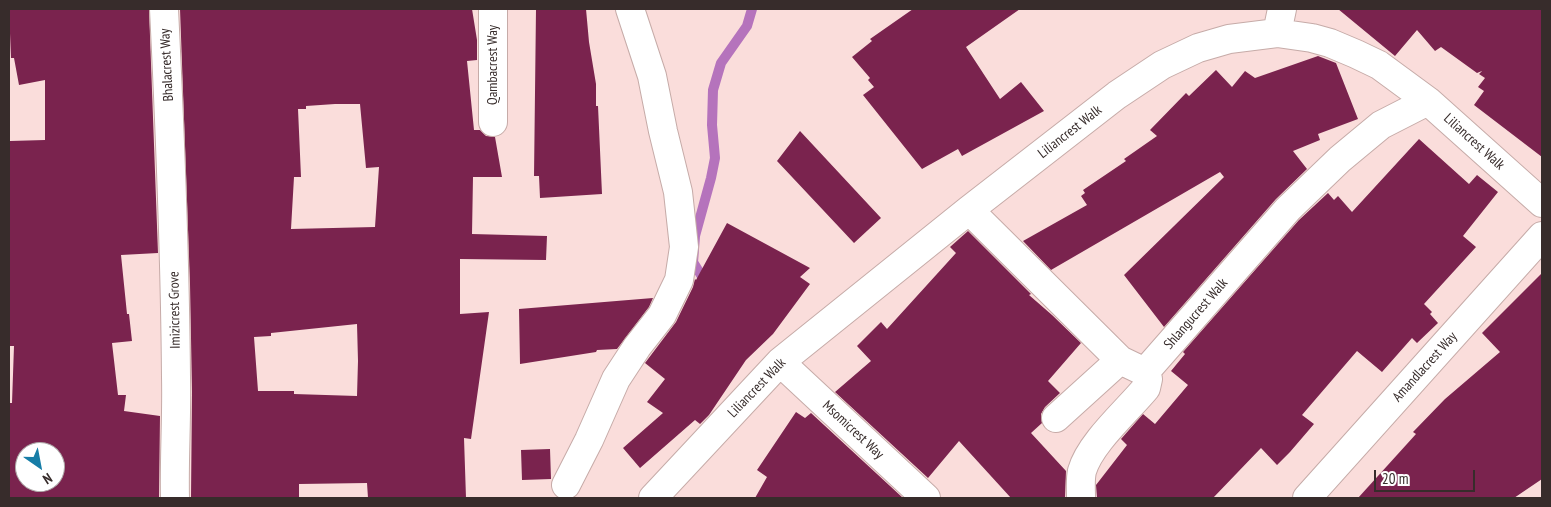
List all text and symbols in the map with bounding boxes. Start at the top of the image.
street label: Qambacrest Way [485,25,501,105]
street label: Bhalacrest Way [157,28,177,102]
street label: Liliancrest Walk [1035,102,1105,162]
street label: Liliancrest Walk [1440,110,1508,174]
street label: Imizicrest Grove [166,271,184,349]
street label: Shlangucrest Walk [1161,275,1231,353]
street label: Amandlacrest Way [1389,329,1461,405]
street label: Liliancrest Walk [724,355,790,421]
street label: Msomicrest Way [819,397,887,463]
north arrow [15,442,65,492]
scale bar [1376,460,1477,492]
text: N [40,469,56,488]
text: 20 m [1382,469,1408,488]

